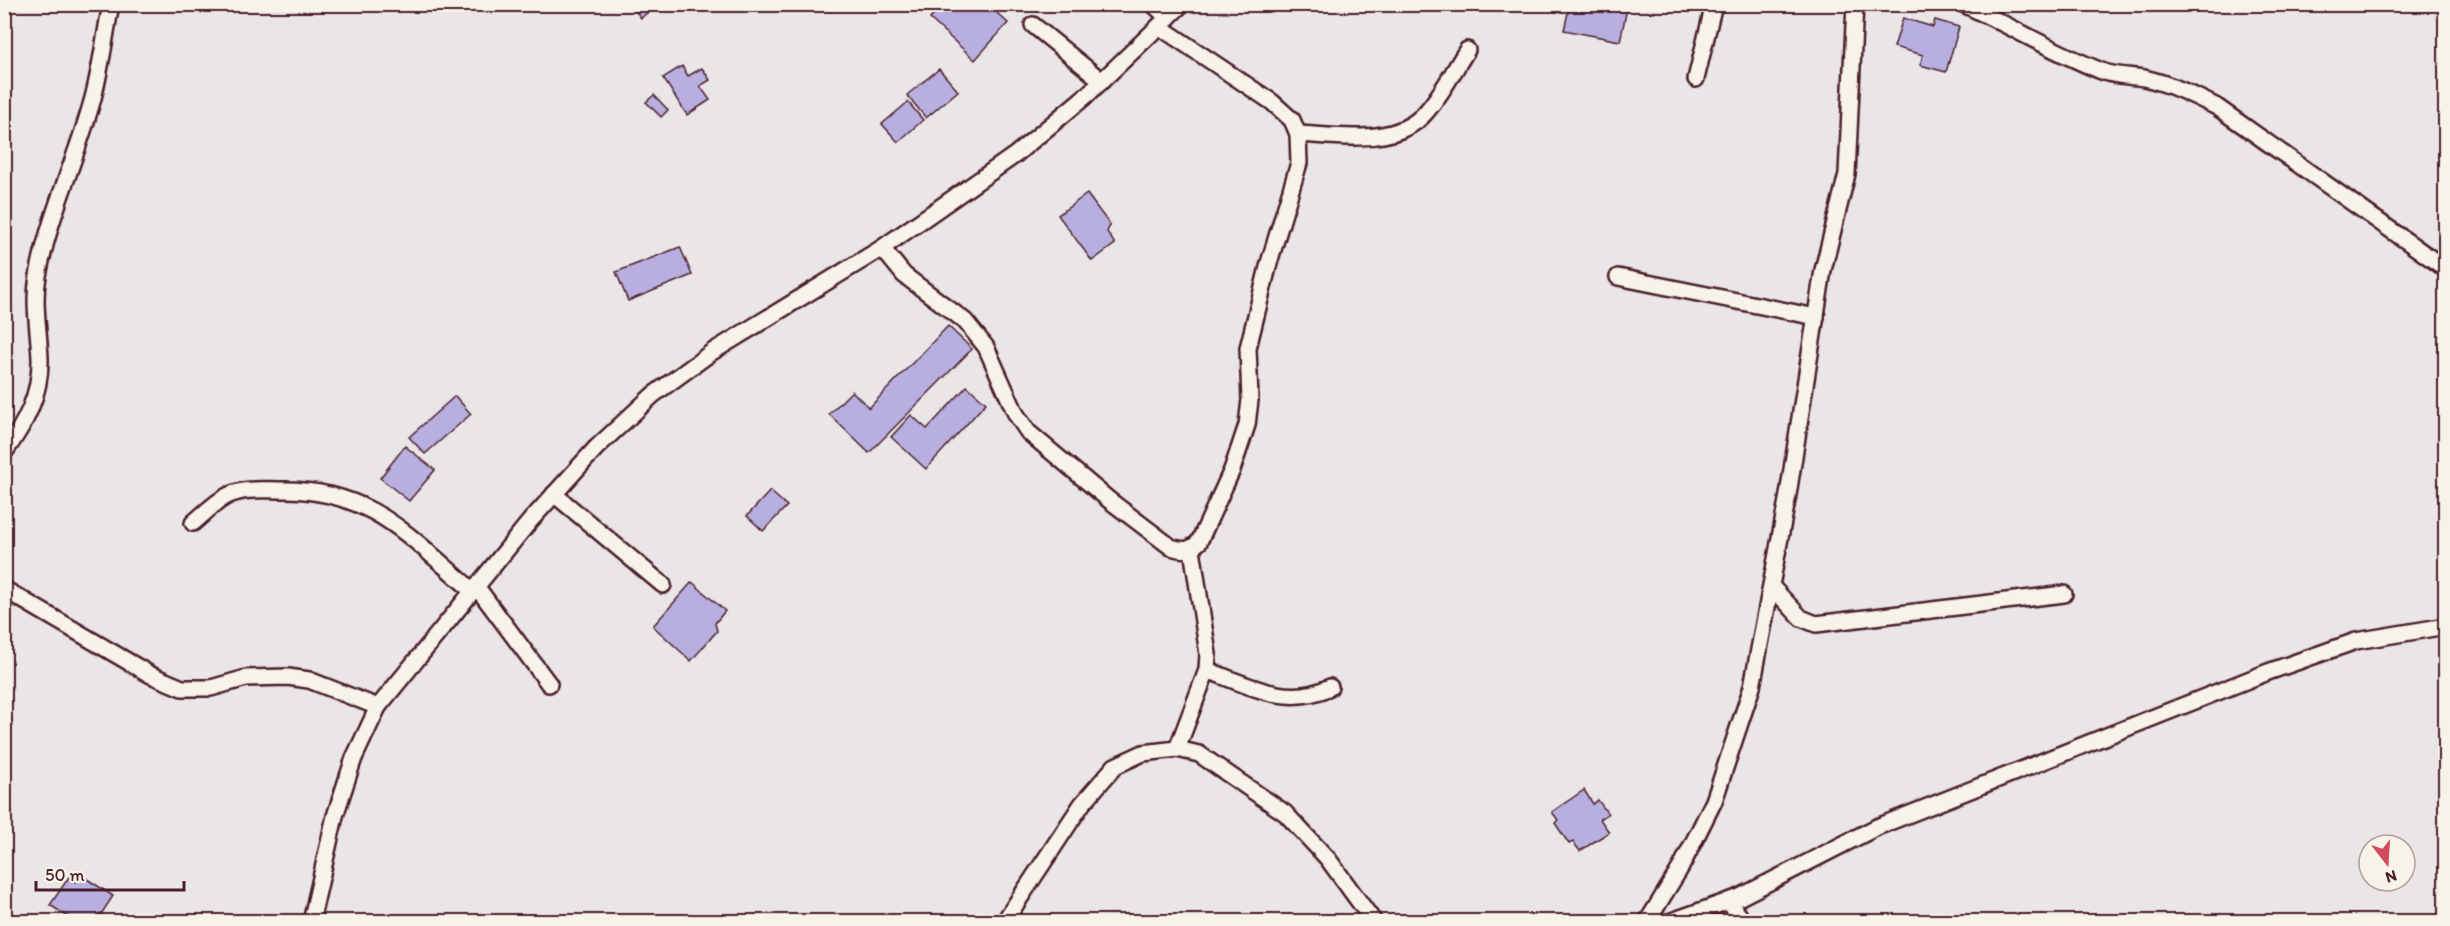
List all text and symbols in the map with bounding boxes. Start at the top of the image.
north arrow [2357,833,2417,893]
scale bar [36,854,184,892]
text: 50 m [45,864,85,886]
text: N [2383,866,2399,888]

